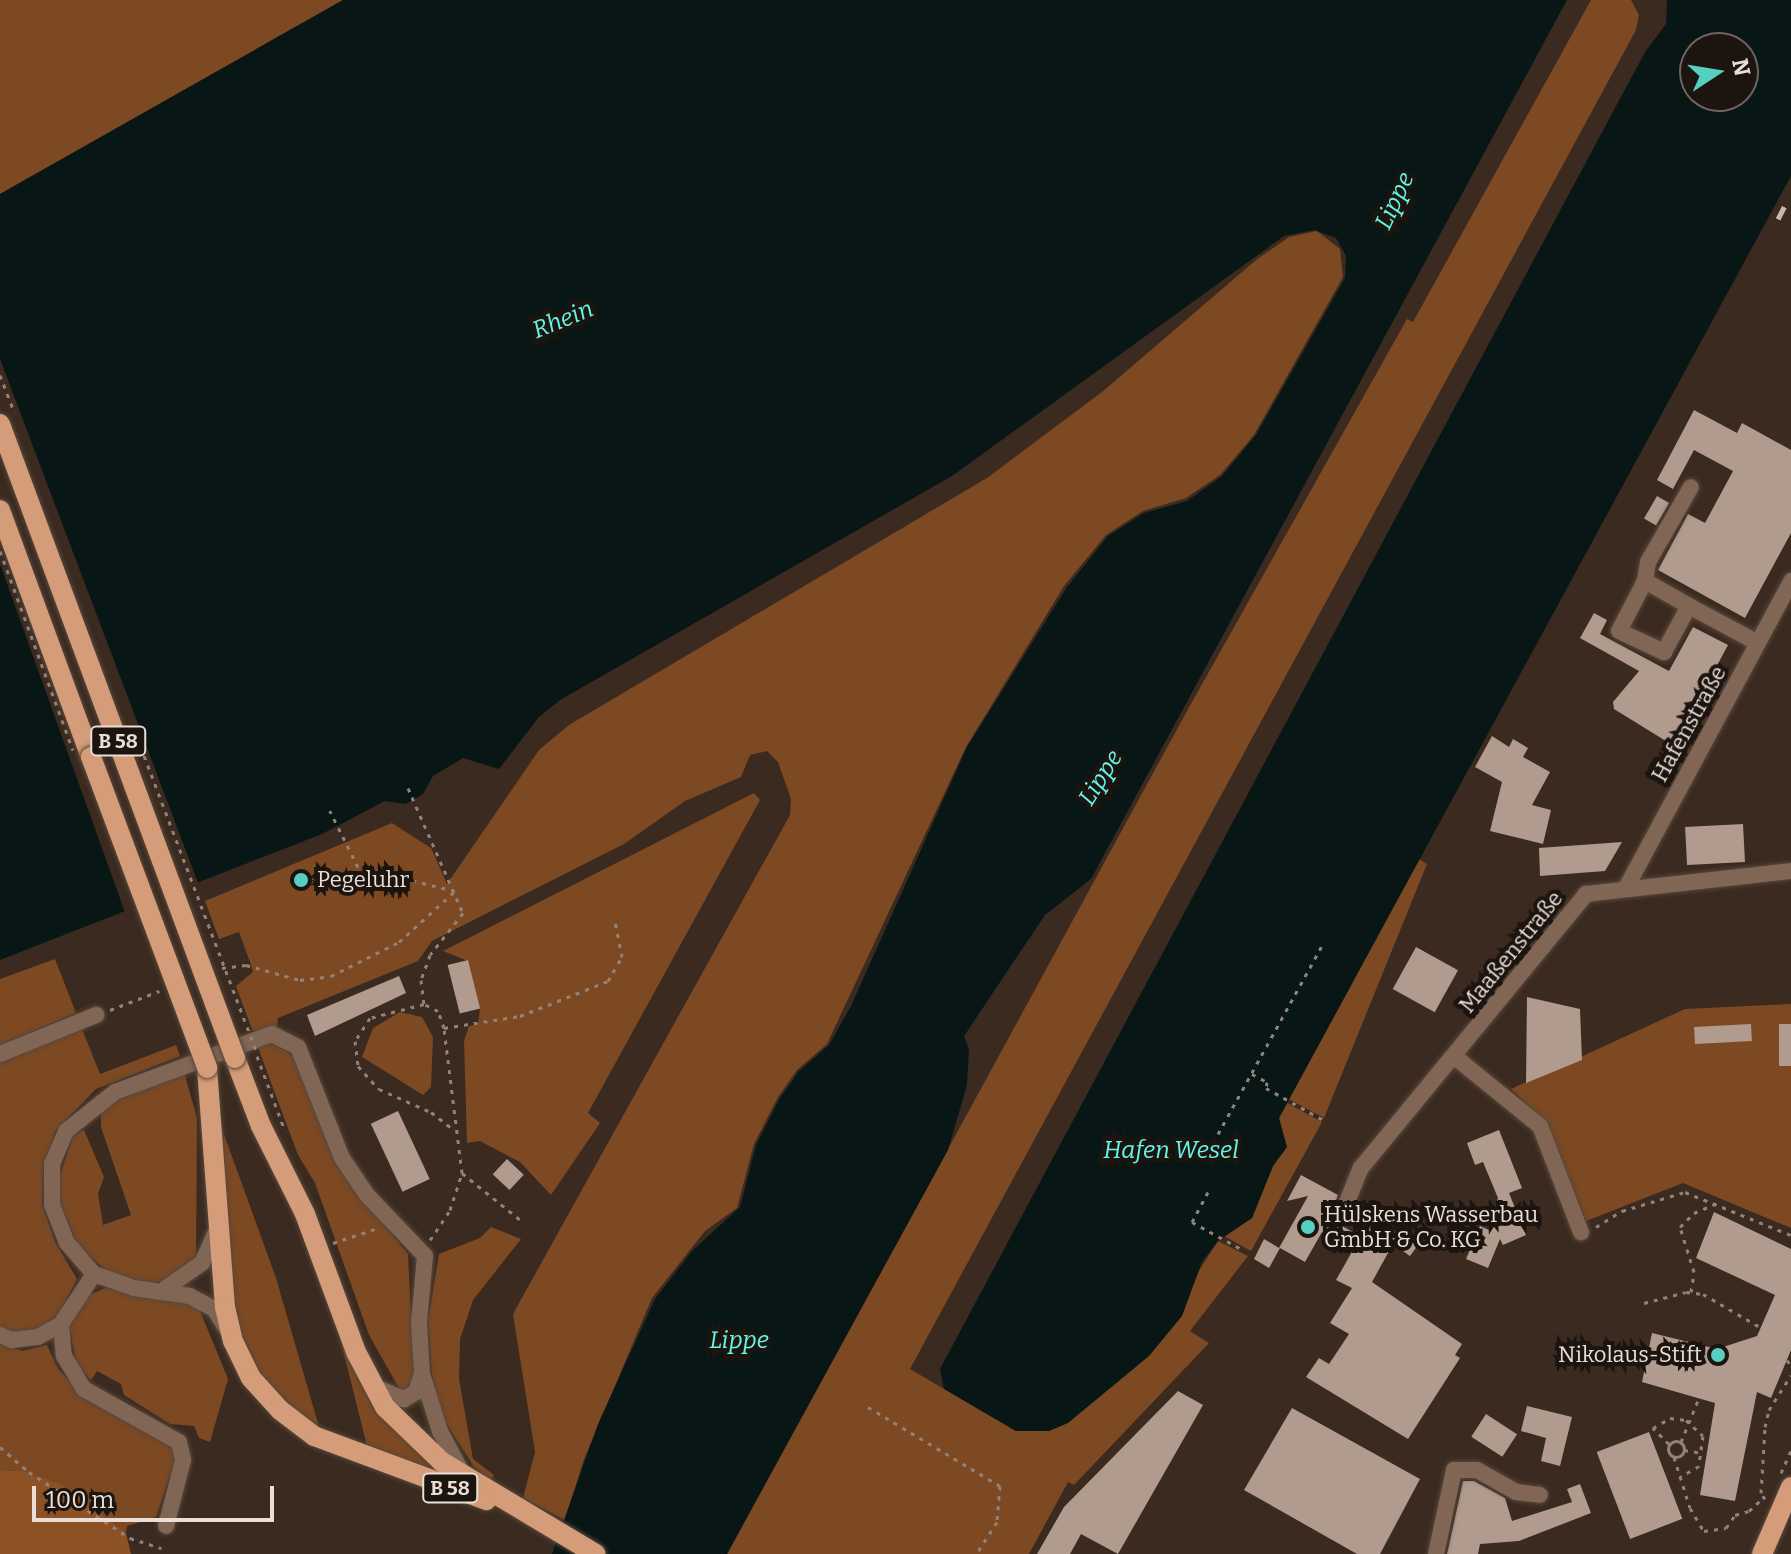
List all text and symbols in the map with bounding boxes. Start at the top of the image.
north arrow [1679,32,1759,112]
text: N [1726,56,1756,78]
water label: Lippe [1369,168,1421,234]
water label: Rhein [528,295,598,345]
street label: Hafenstraße [1646,662,1732,786]
road number: B 58 [90,725,146,757]
water label: Lippe [1073,745,1129,811]
place label: Pegeluhr [317,867,409,893]
marker: Pegeluhr [292,871,310,889]
street label: Maaßenstraße [1454,886,1568,1018]
water label: Hafen Wesel [1103,1137,1239,1165]
place label: Hülskens Wasserbau GmbH & Co. KG [1324,1201,1538,1252]
marker: Hülskens Wasserbau GmbH & Co. KG [1299,1218,1317,1236]
water label: Lippe [709,1327,769,1355]
place label: Nikolaus-Stift [1558,1342,1702,1368]
marker: Nikolaus-Stift [1709,1346,1727,1364]
scale bar [36,1470,278,1520]
road number: B 58 [422,1472,478,1504]
text: 100 m [46,1486,114,1514]

